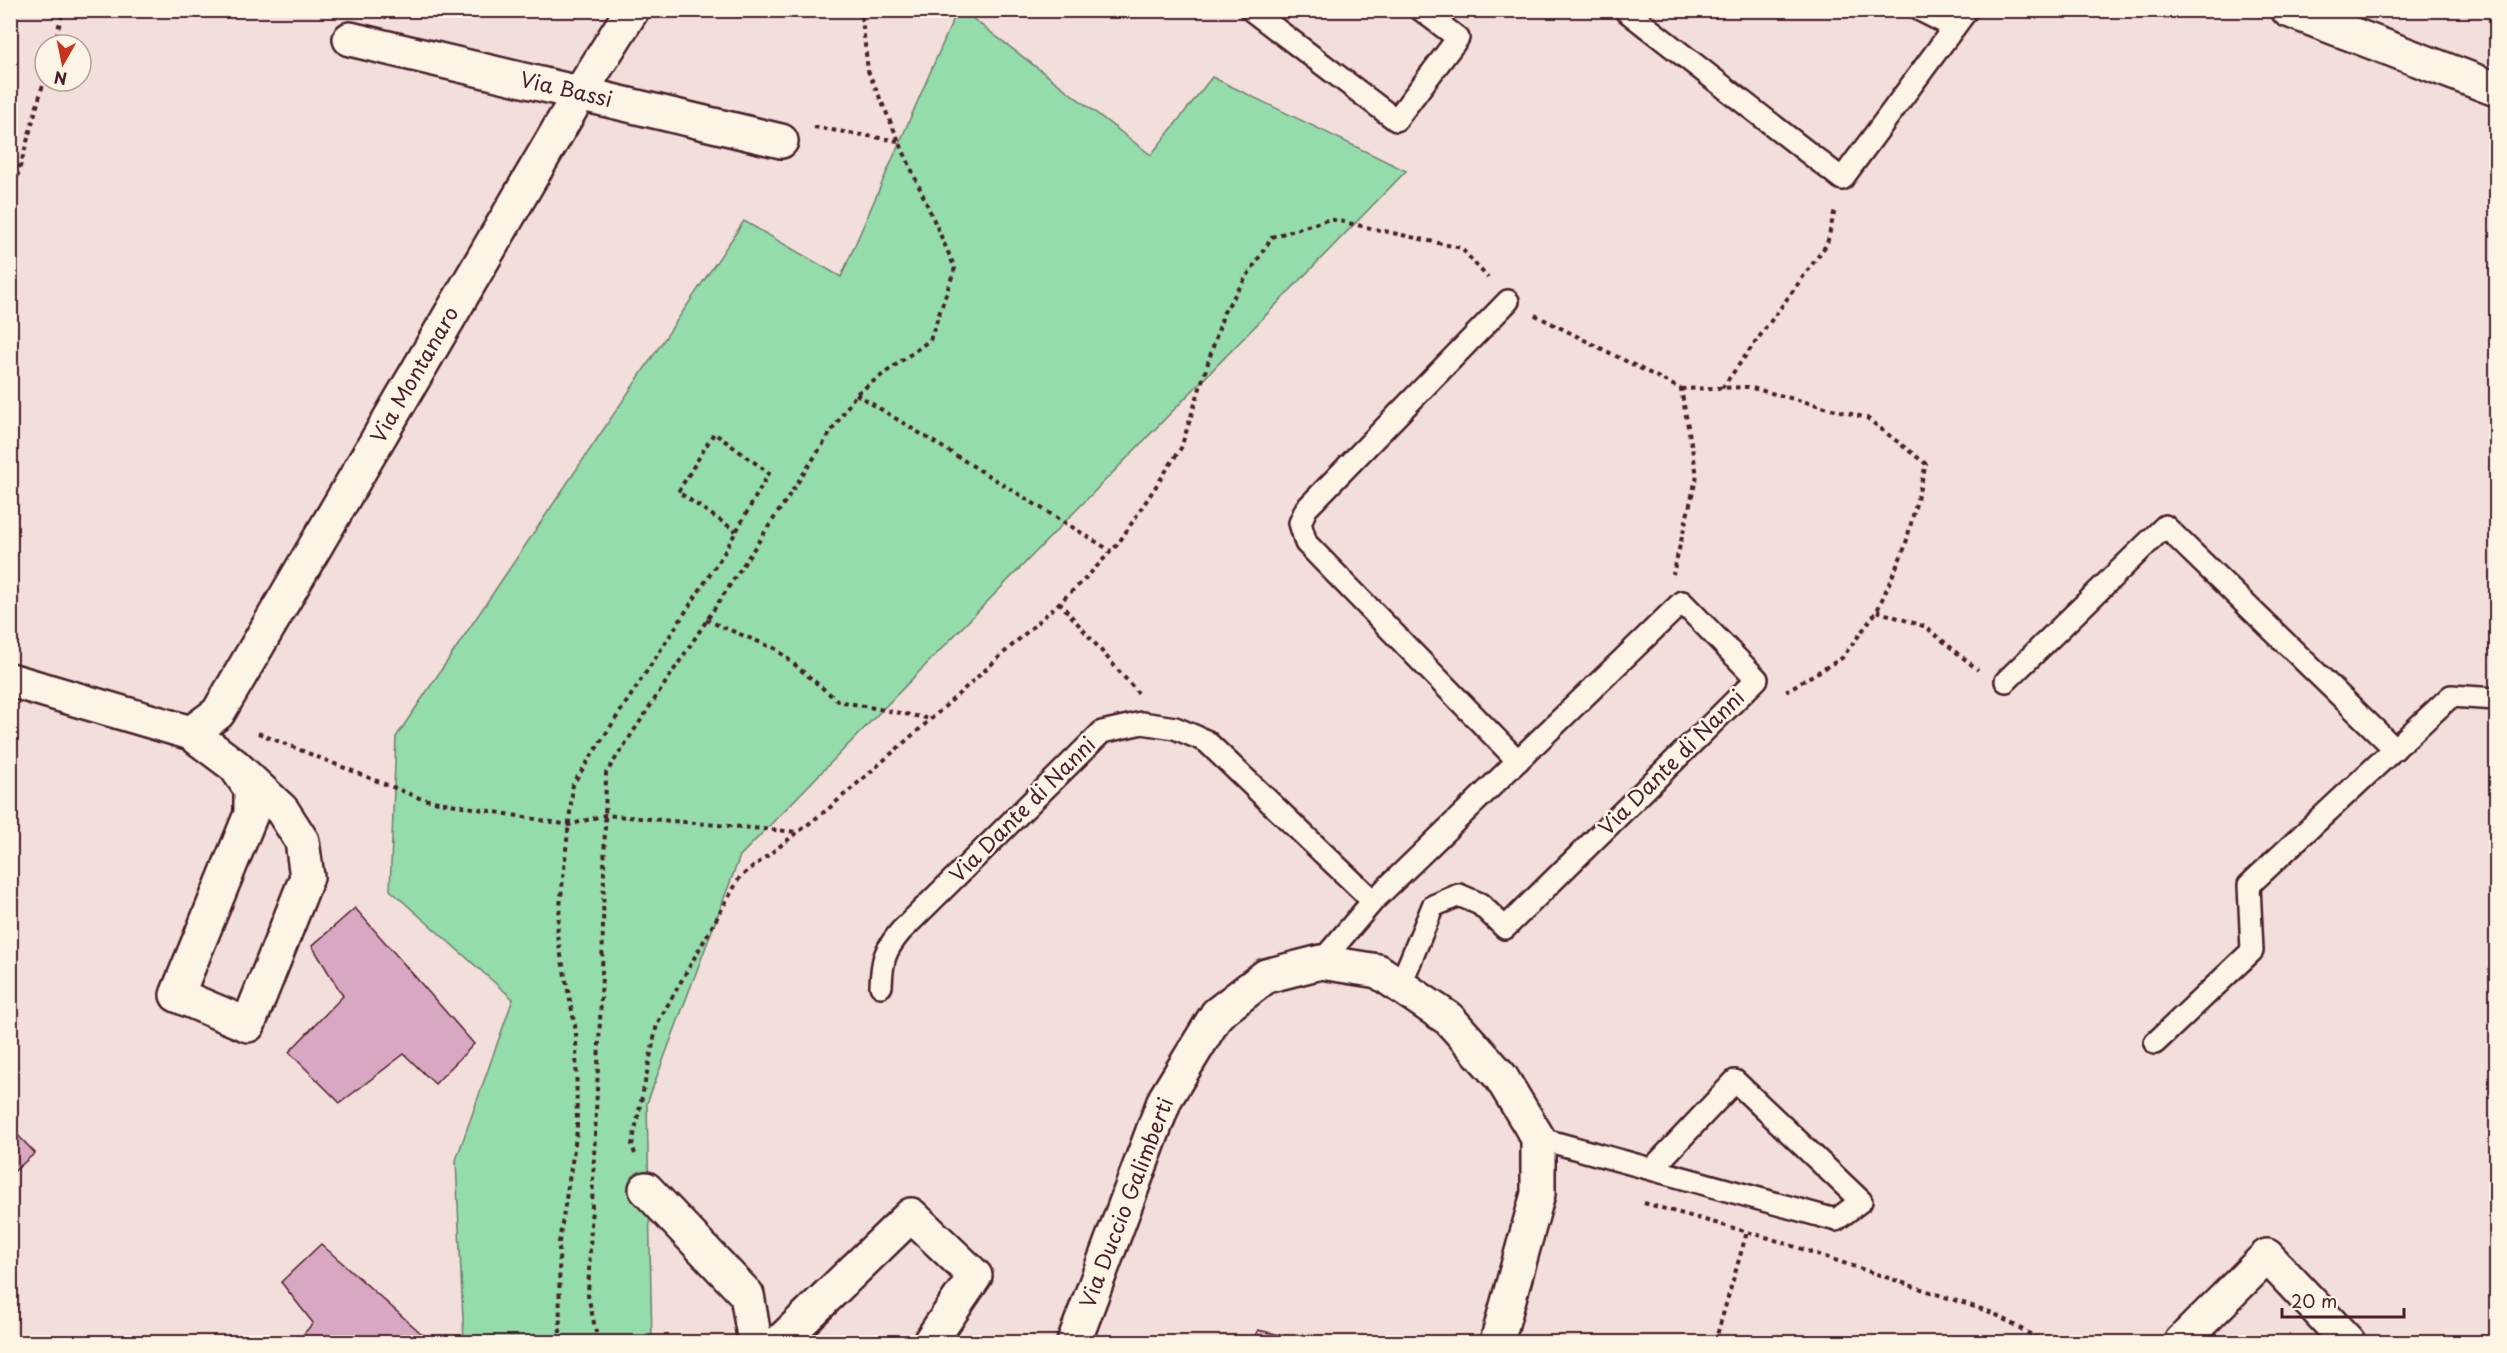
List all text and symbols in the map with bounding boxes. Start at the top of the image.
north arrow [33,33,93,93]
street label: Via Bassi [517,62,616,114]
text: N [52,66,69,92]
street label: Via Montanaro [361,300,465,448]
street label: Via Dante di Nanni [1590,681,1751,842]
street label: Via Dante di Nanni [941,728,1102,889]
street label: Via Duccio Galimberti [1070,1092,1180,1312]
scale bar [2282,1281,2404,1319]
text: 20 m [2291,1287,2337,1314]

